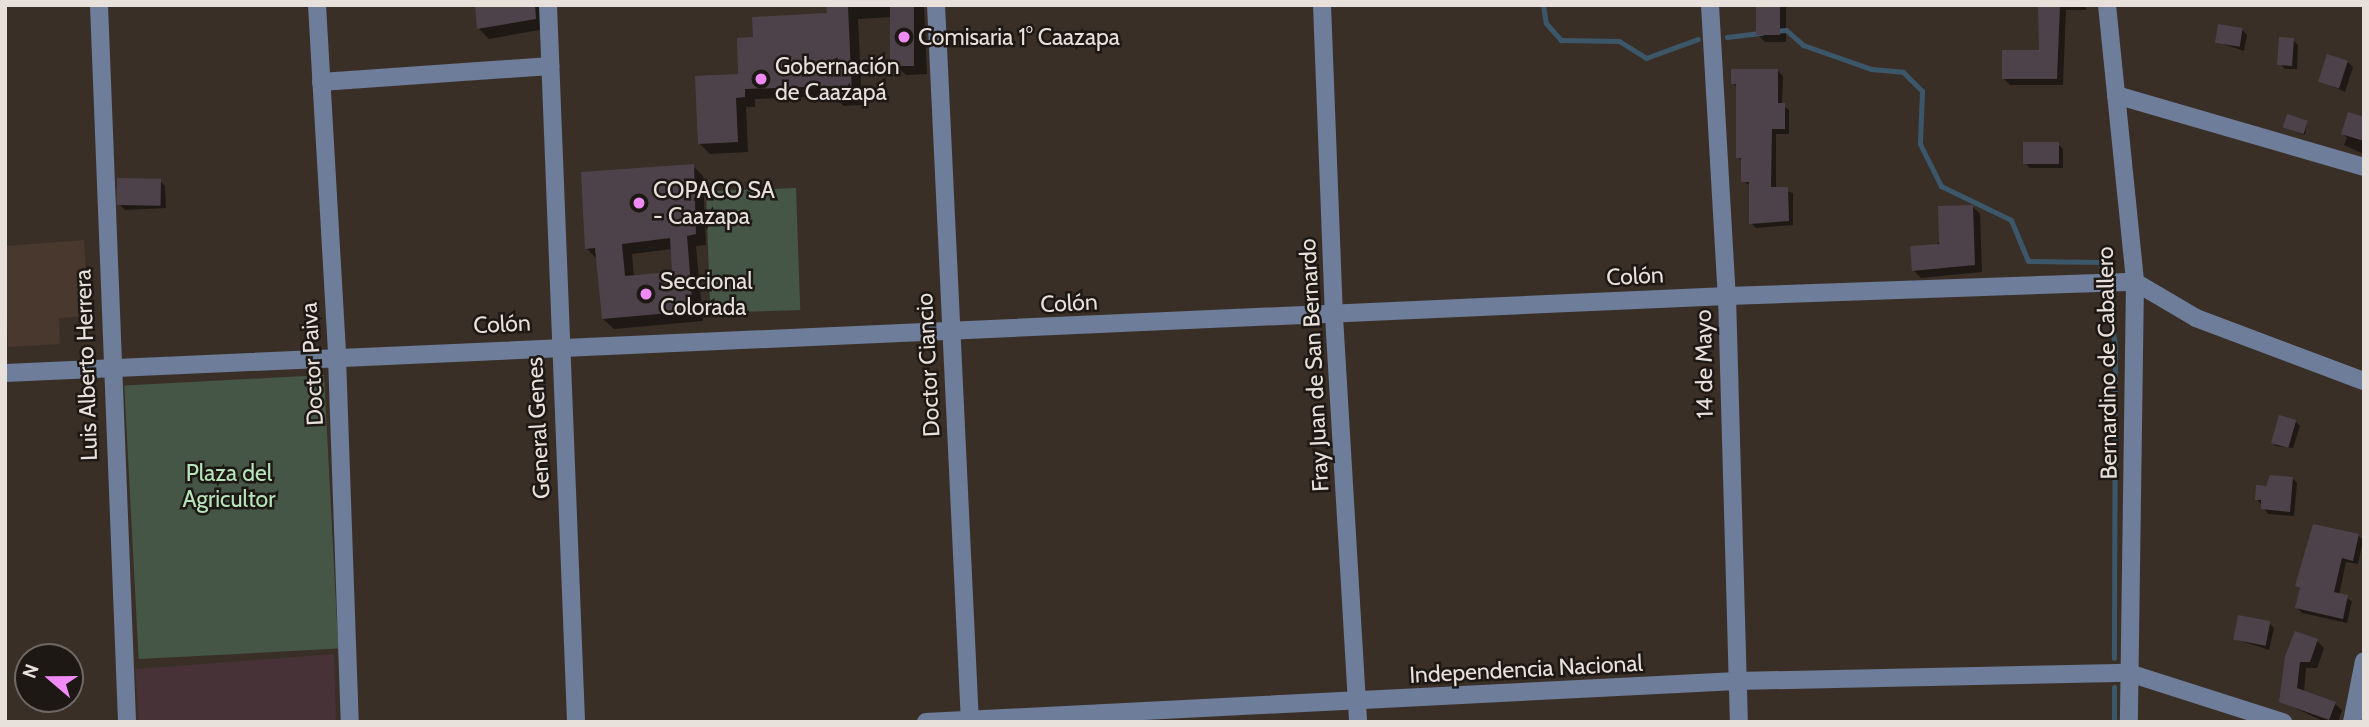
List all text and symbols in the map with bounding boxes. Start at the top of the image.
place label: Comisaria 1° Caazapa [918,23,1120,51]
marker: Comisaria 1° Caazapa [896,29,912,45]
place label: Gobernación de Caazapá [775,52,900,106]
marker: Gobernación de Caazapá [753,71,769,87]
place label: COPACO SA - Caazapa [653,176,775,230]
marker: COPACO SA - Caazapa [631,195,647,211]
street label: Fray Juan de San Bernardo [1294,238,1334,492]
street label: Bernardino de Caballero [2091,246,2123,480]
street label: Colón [1606,261,1664,291]
place label: Seccional Colorada [660,267,753,321]
street label: Luis Alberto Herrera [69,269,103,461]
marker: Seccional Colorada [638,286,654,302]
street label: Colón [1040,288,1098,318]
street label: Doctor Ciancio [910,292,946,438]
street label: Doctor Paiva [295,302,329,426]
street label: Colón [473,309,531,339]
street label: 14 de Mayo [1689,309,1719,419]
street label: General Genes [521,356,555,500]
park label: Plaza del Agricultor [183,459,275,513]
north arrow [14,643,84,713]
street label: Independencia Nacional [1409,649,1643,689]
text: N [18,661,44,682]

